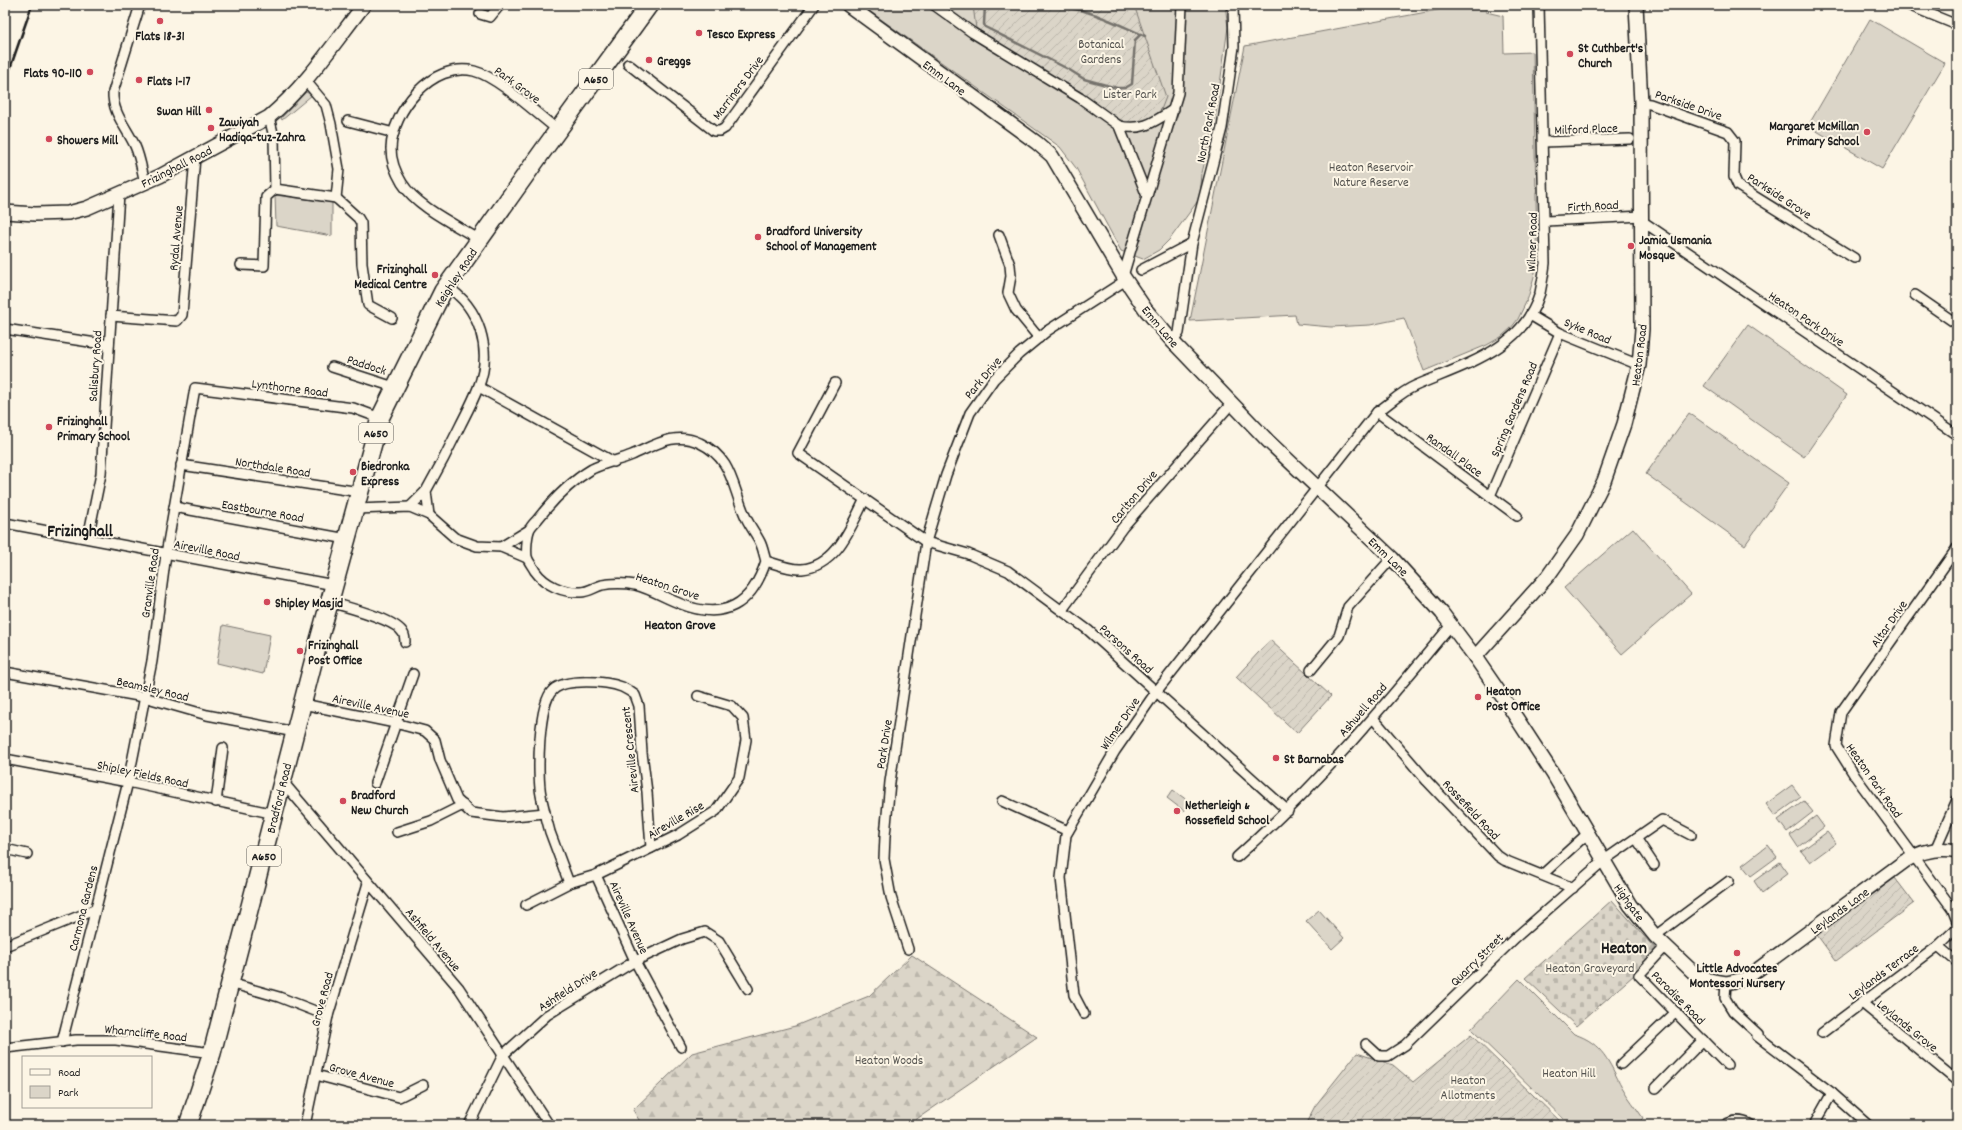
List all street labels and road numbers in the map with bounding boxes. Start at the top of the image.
street label: Marriners Drive [709,52,770,124]
street label: Emm Lane [918,56,969,102]
street label: Park Grove [489,63,544,110]
road number: A650 [579,69,613,89]
street label: North Park Road [1192,82,1226,165]
street label: Parkside Drive [1652,86,1725,127]
street label: Milford Place [1554,120,1618,141]
street label: Frizinghall Road [138,142,216,194]
street label: Parkside Grove [1743,169,1815,225]
street label: Firth Road [1567,197,1619,218]
street label: Rydal Avenue [165,205,190,272]
street label: Wilmer Road [1523,212,1544,272]
street label: Keighley Road [431,245,483,312]
street label: Heaton Park Drive [1764,288,1848,353]
street label: Emm Lane [1136,302,1183,353]
street label: Syke Road [1561,314,1613,351]
street label: Heaton Road [1627,323,1654,387]
street label: Salisbury Road [85,330,108,402]
street label: Paddock [344,351,388,382]
street label: Park Drive [961,353,1007,404]
street label: Spring Gardens Road [1487,359,1544,460]
street label: Lynthorne Road [250,375,329,404]
road number: A650 [359,423,393,443]
street label: Randall Place [1421,429,1486,483]
street label: Northdale Road [234,453,312,484]
street label: Carlton Drive [1107,466,1163,529]
street label: Eastbourne Road [220,496,305,529]
street label: Emm Lane [1363,534,1412,582]
street label: Aireville Road [172,536,241,567]
street label: Granville Road [137,547,166,620]
street label: Heaton Grove [633,568,702,607]
street label: Altar Drive [1867,597,1913,652]
street label: Parsons Road [1094,620,1157,679]
street label: Beamsley Road [114,673,191,708]
street label: Ashwell Road [1335,679,1393,742]
street label: Aireville Avenue [330,690,411,725]
street label: Wilmer Drive [1096,694,1146,755]
street label: Aireville Crescent [617,705,645,794]
street label: Park Drive [872,718,899,771]
street label: Heaton Park Road [1840,740,1906,823]
street label: Shipley Fields Road [95,756,190,794]
street label: Bradford Road [263,761,298,836]
street label: Rossefield Road [1437,776,1503,845]
street label: Aireville Rise [644,797,708,845]
road number: A650 [247,846,281,866]
street label: Carmona Gardens [65,864,104,954]
street label: Aireville Avenue [603,878,652,958]
street label: Highgate [1608,880,1648,927]
street label: Leylands Lane [1807,884,1874,940]
street label: Ashfield Avenue [400,905,465,977]
street label: Quarry Street [1447,930,1509,992]
street label: Leylands Terrace [1845,940,1924,1006]
street label: Ashfield Drive [535,965,602,1017]
street label: Paradise Road [1646,967,1709,1030]
street label: Grove Road [307,970,340,1029]
street label: Leylands Grove [1872,996,1942,1058]
street label: Wharncliffe Road [104,1021,188,1048]
street label: Grove Avenue [327,1059,396,1094]

